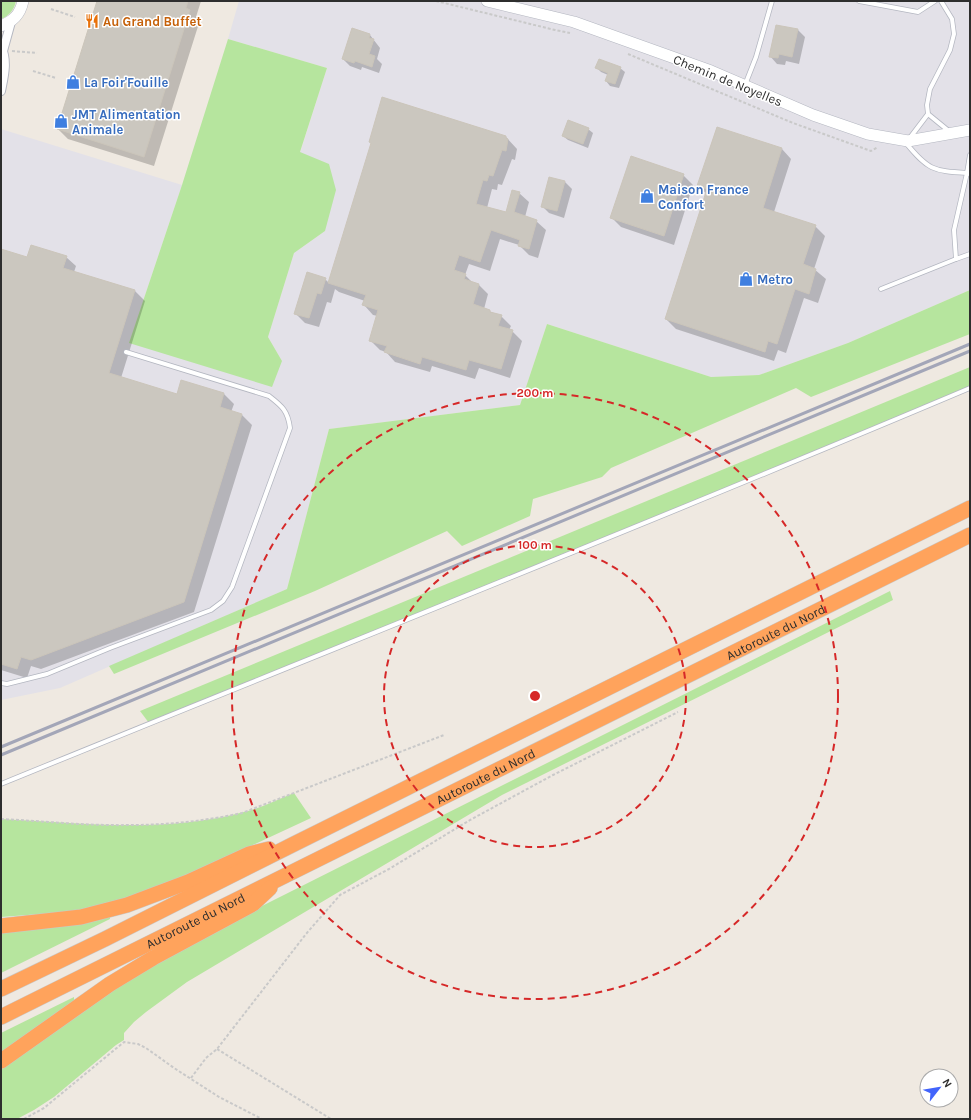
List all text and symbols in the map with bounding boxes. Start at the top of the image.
restaurant icon: Au Grand Buffet [84,13,100,29]
place label: Au Grand Buffet [103,14,202,29]
street label: Chemin de Noyelles [671,52,785,109]
shop icon: La Foir'Fouille [65,74,81,90]
place label: La Foir'Fouille [84,75,168,90]
place label: JMT Alimentation Animale [72,107,181,137]
shop icon: JMT Alimentation Animale [53,113,69,129]
place label: Maison France Confort [658,182,749,212]
shop icon: Maison France Confort [639,188,655,204]
shop icon: Metro [738,271,754,287]
place label: Metro [757,272,793,287]
text: 200 m [517,386,553,400]
text: 100 m [518,538,552,552]
street label: Autoroute du Nord [724,601,828,663]
centre of rings [528,689,542,703]
street label: Autoroute du Nord [434,746,538,807]
street label: Autoroute du Nord [143,890,248,952]
north arrow [919,1068,959,1108]
text: N [940,1076,955,1090]

